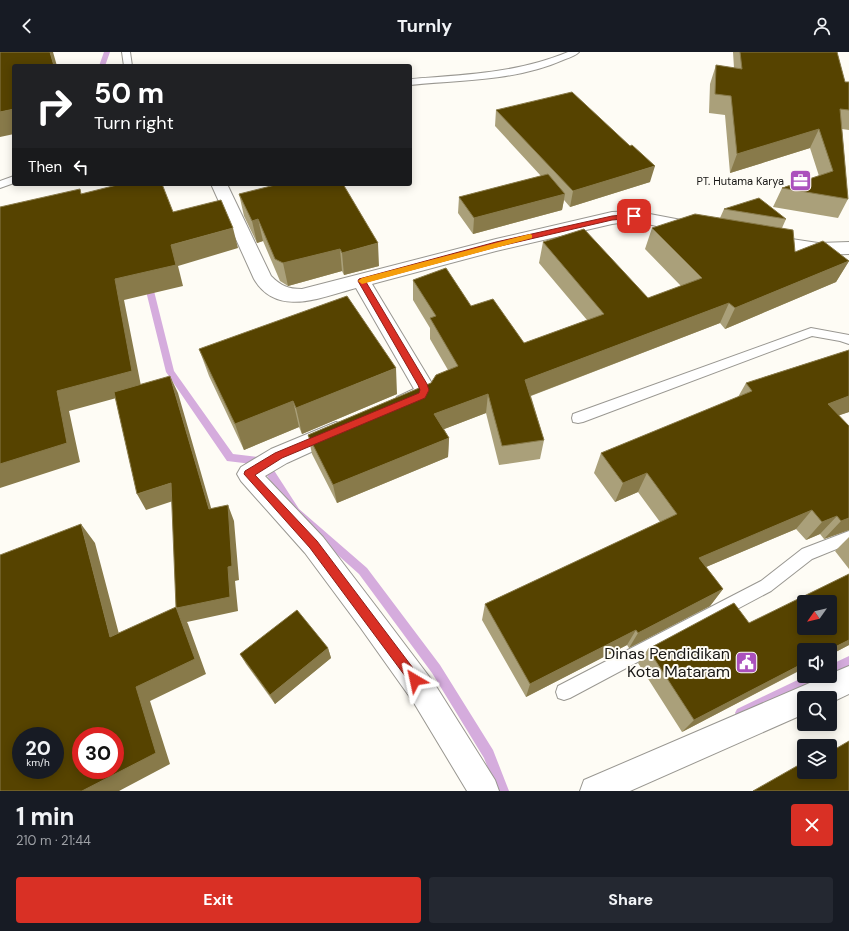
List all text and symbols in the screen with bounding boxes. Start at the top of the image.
text: Turnly [397,14,452,38]
icon: back [16,15,38,37]
icon: person [811,15,833,37]
text: 50 m [94,75,164,112]
icon: right [28,80,80,132]
text: Turn right [94,111,174,135]
icon: left [70,156,92,178]
text: Then [28,157,62,177]
office icon: PT. Hutama Karya [787,168,813,194]
place label: PT. Hutama Karya [696,174,784,188]
pin [617,199,651,233]
icon: arrive [623,205,645,227]
north arrow [797,595,837,635]
map controls [797,595,837,779]
place label: Dinas Pendidikan Kota Mataram [604,643,730,682]
button: sound [797,643,837,683]
public building icon: Dinas Pendidikan Kota Mataram [733,649,759,675]
position arrow [394,659,436,701]
button: search [797,691,837,731]
speed limit sign: 30 [72,727,124,779]
text: 20 [25,735,51,761]
button: layers [797,739,837,779]
text: km/h [26,756,50,769]
text: 1 min [16,801,74,832]
button: close [791,804,833,846]
text: 210 m · 21:44 [16,832,91,849]
button: Exit [16,877,421,923]
button: Share [429,877,833,923]

